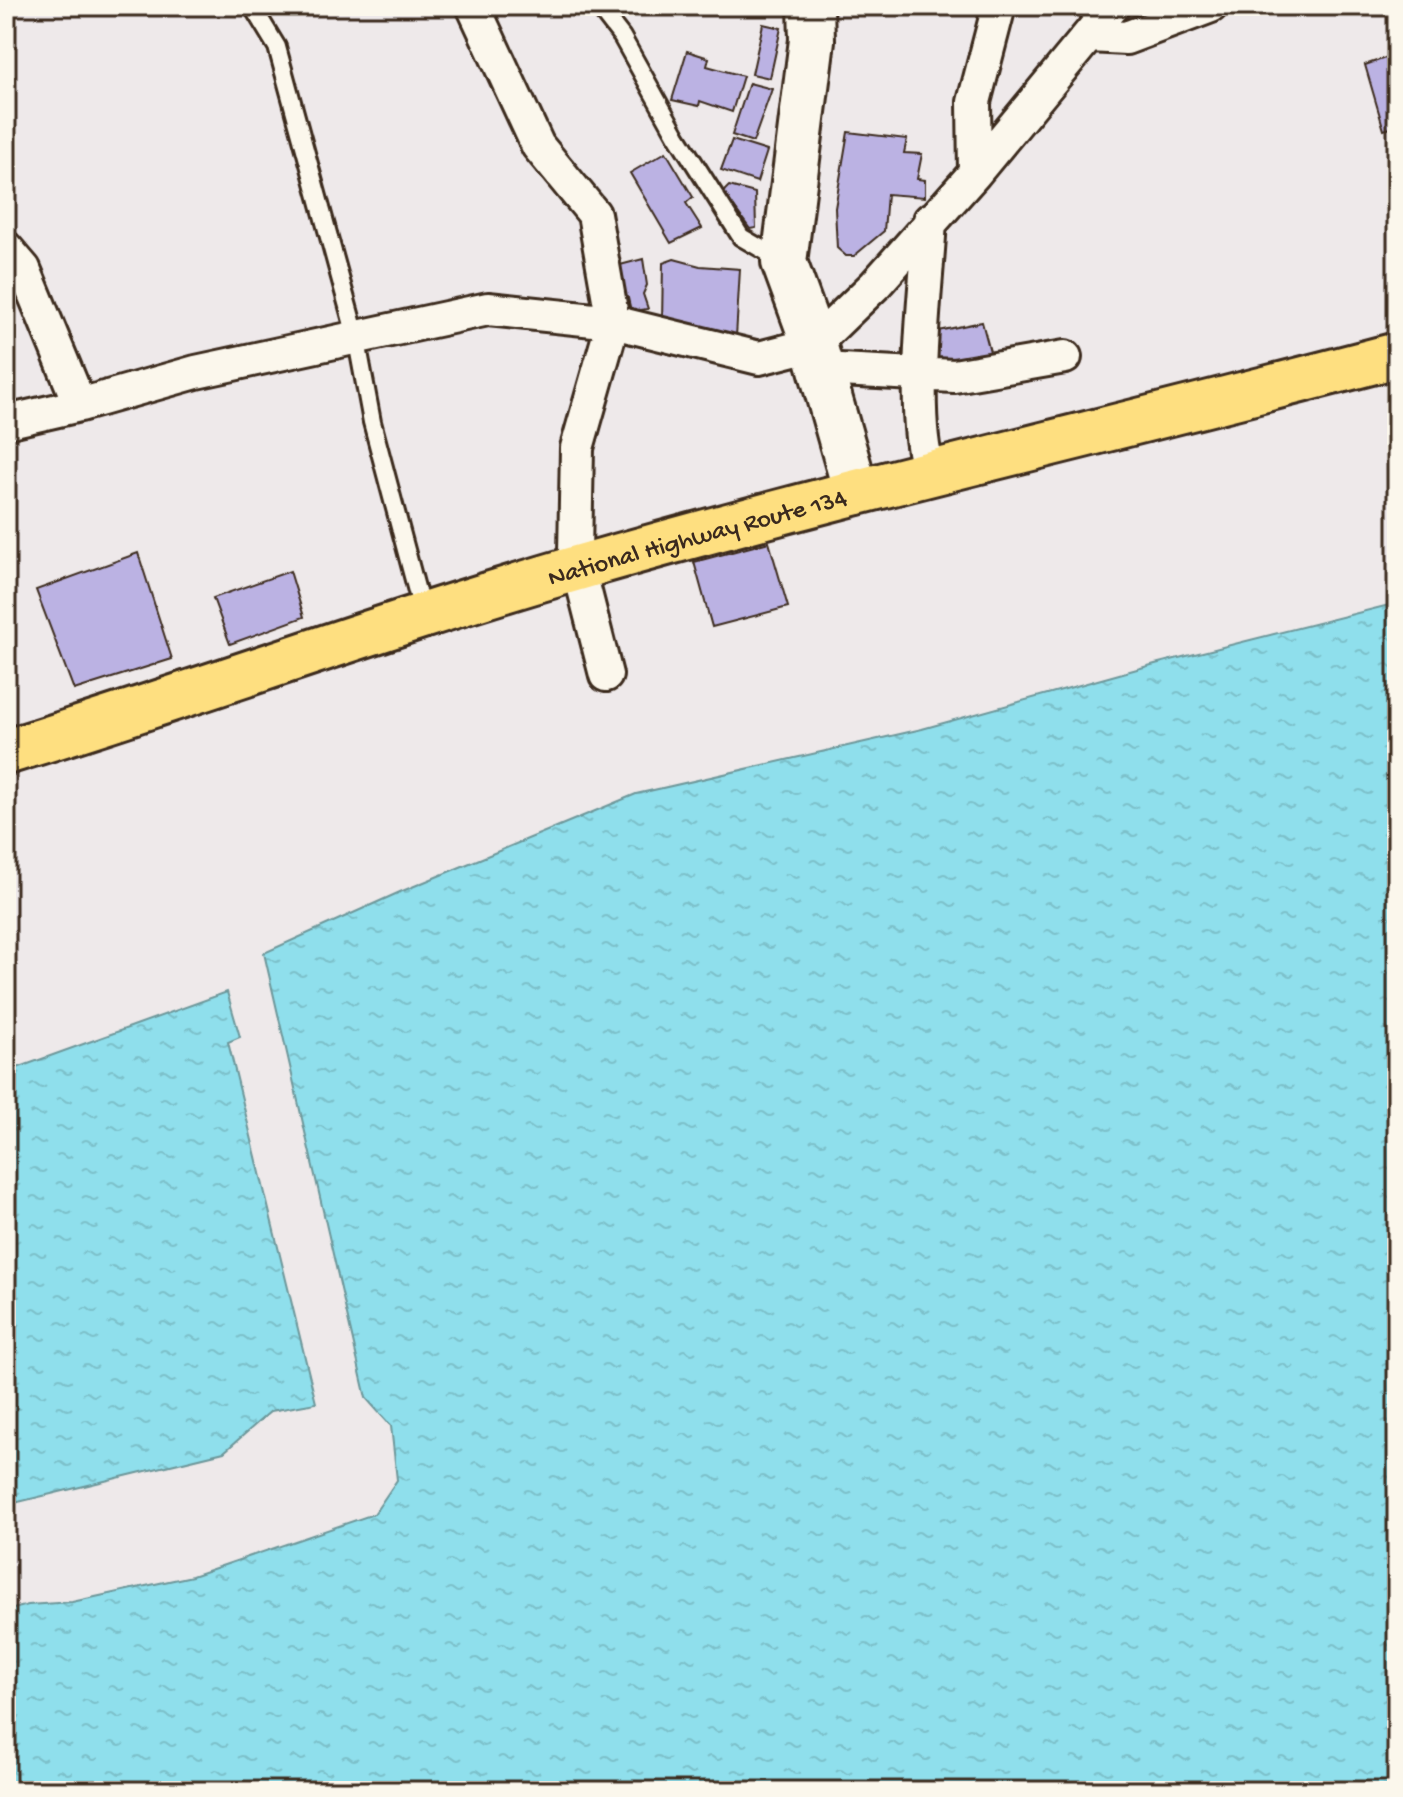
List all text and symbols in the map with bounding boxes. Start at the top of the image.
street label: National Highway Route 134 [545,484,851,596]

